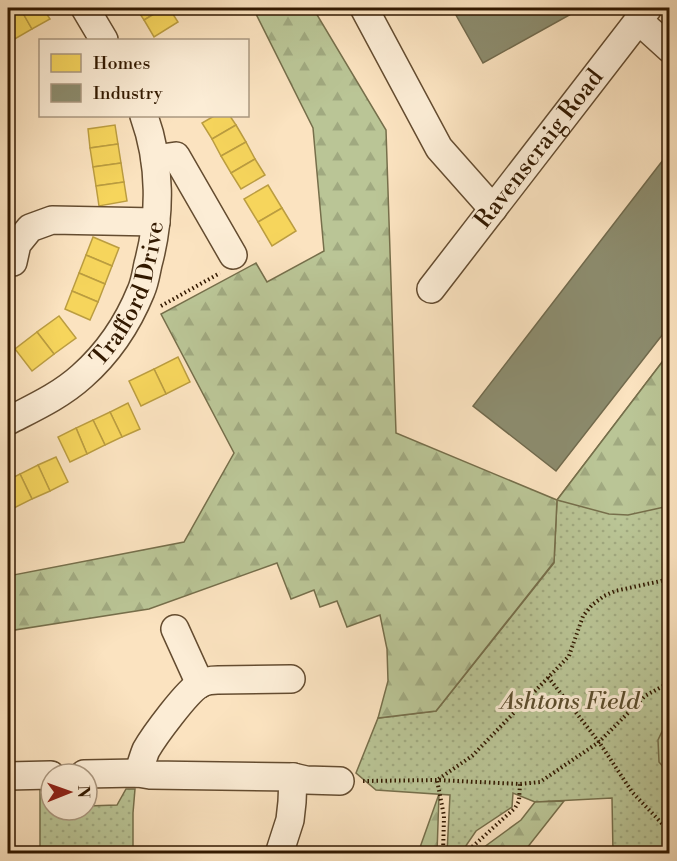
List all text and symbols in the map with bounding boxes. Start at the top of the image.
legend [39,39,249,117]
text: Homes [93,52,150,75]
street label: Ravenscraig Road [468,63,610,235]
text: Industry [93,82,163,105]
street label: Trafford Drive [84,220,171,373]
park label: Ashtons Field [498,687,641,717]
north arrow [39,762,99,822]
text: N [73,785,93,799]

